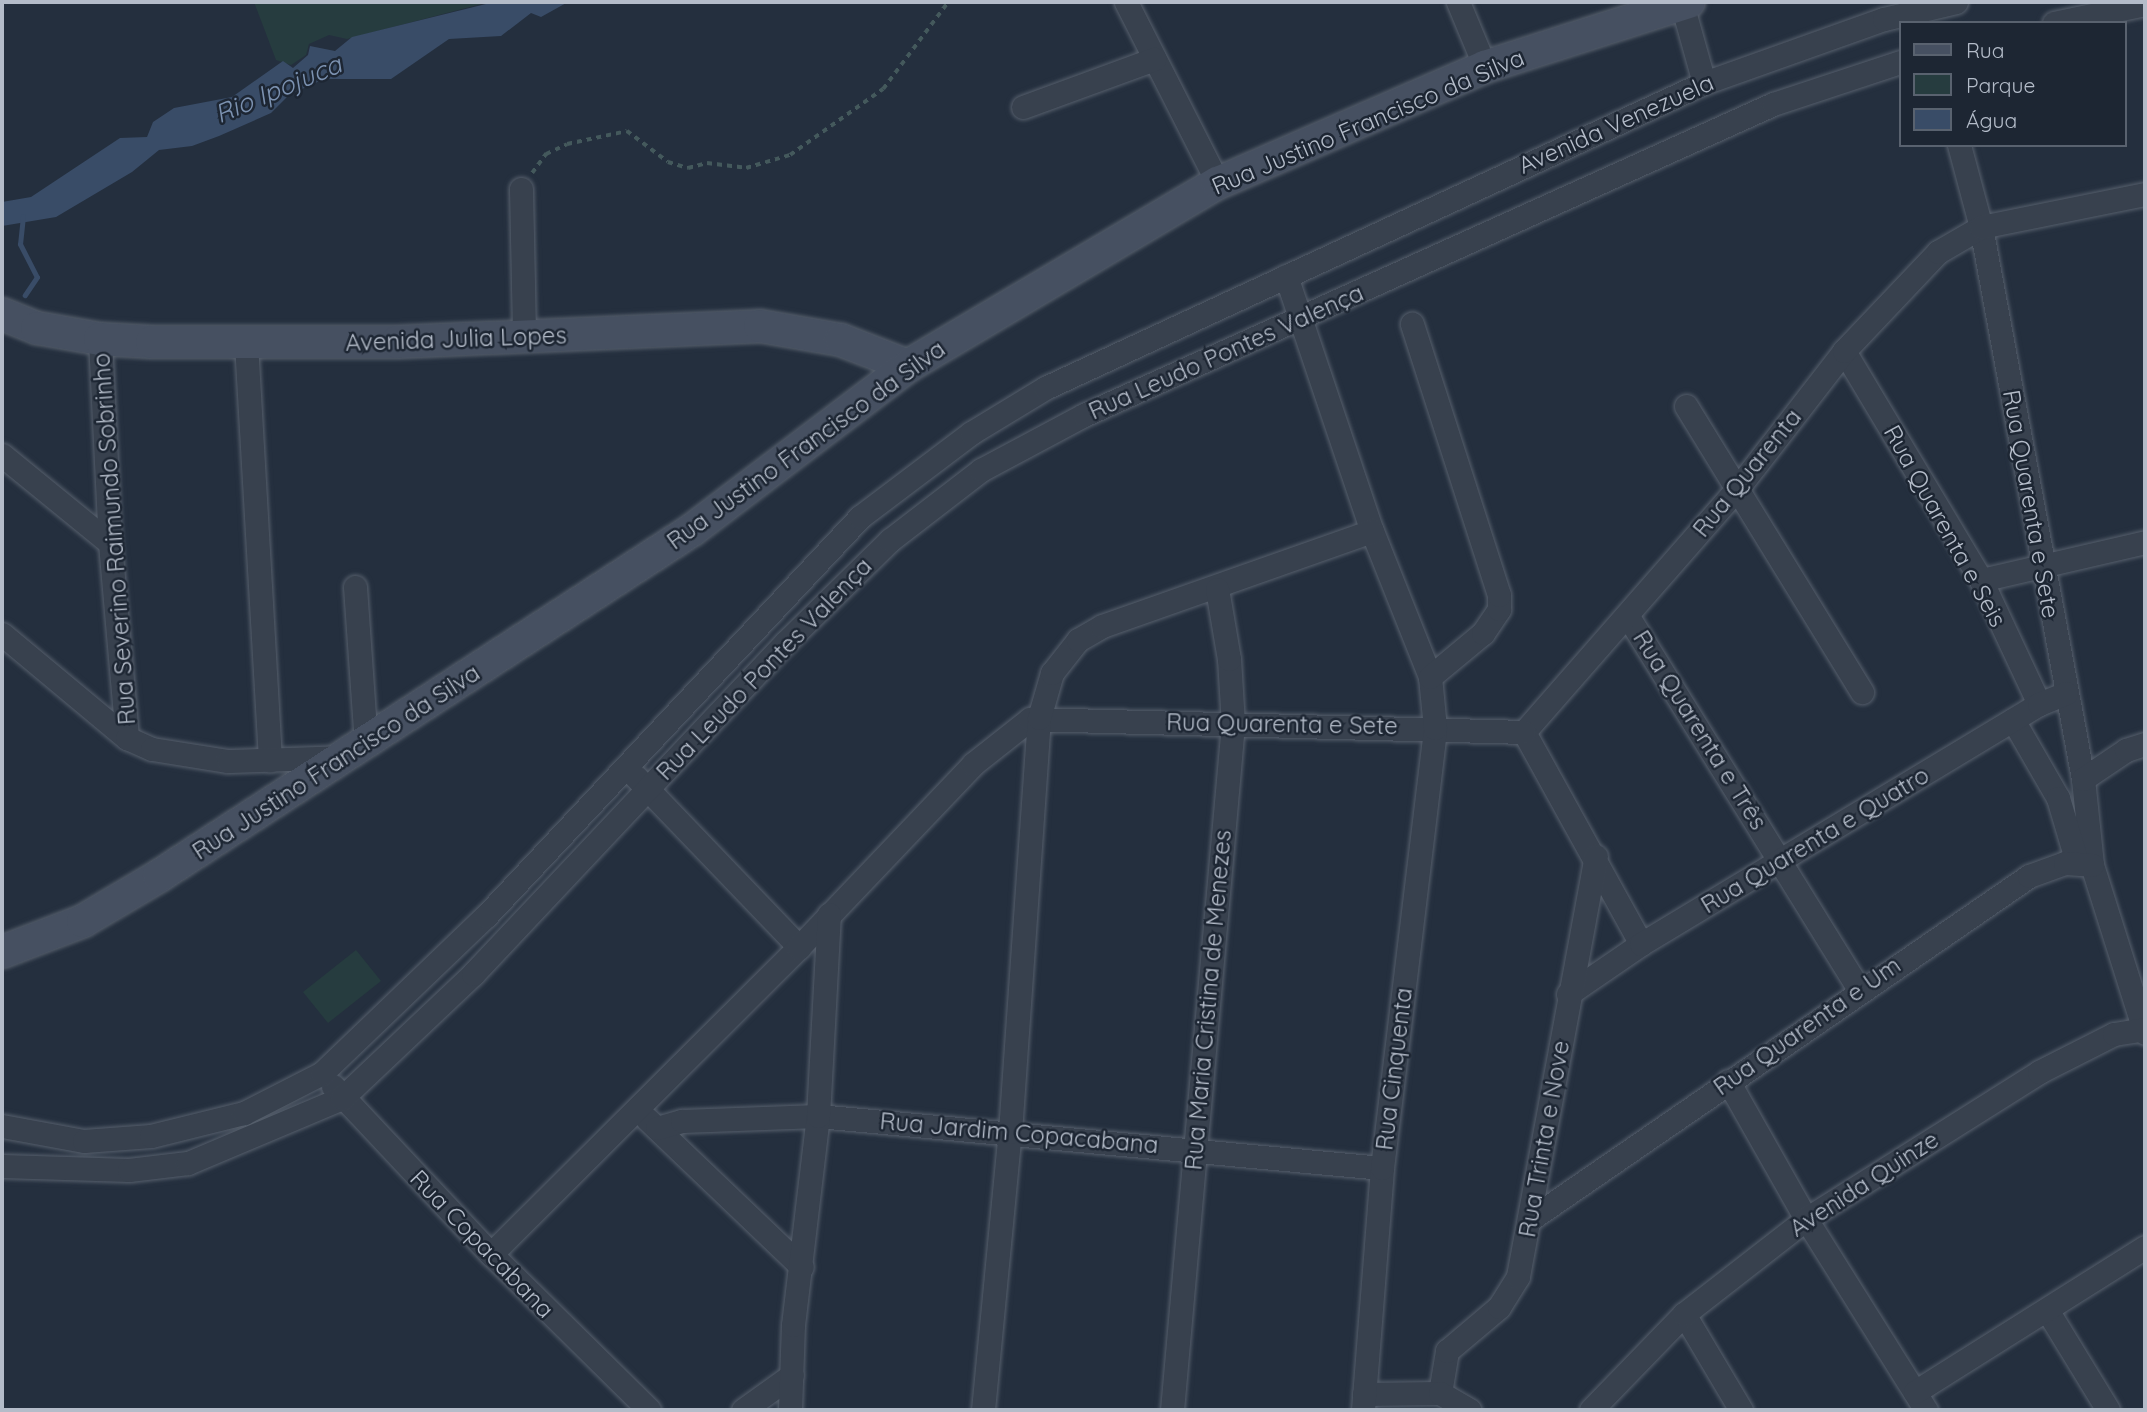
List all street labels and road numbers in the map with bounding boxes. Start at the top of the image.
street label: Rua Justino Francisco da Silva [1207,43,1529,201]
street label: Avenida Venezuela [1514,68,1718,180]
street label: Rua Leudo Pontes Valença [1084,278,1368,426]
street label: Avenida Julia Lopes [345,321,567,357]
street label: Rua Justino Francisco da Silva [661,334,951,556]
street label: Rua Severino Raimundo Sobrinho [87,352,141,726]
street label: Rua Quarenta e Sete [1997,388,2065,620]
street label: Rua Quarenta [1687,403,1807,543]
street label: Rua Quarenta e Seis [1878,420,2012,632]
street label: Rua Leudo Pontes Valença [650,552,878,786]
street label: Rua Quarenta e Três [1627,625,1773,835]
street label: Rua Justino Francisco da Silva [187,658,485,866]
street label: Rua Quarenta e Sete [1166,708,1398,740]
street label: Rua Quarenta e Quatro [1696,760,1934,920]
street label: Rua Maria Cristina de Menezes [1179,829,1237,1171]
street label: Rua Quarenta e Um [1708,951,1906,1101]
street label: Rua Cinquenta [1370,986,1418,1152]
street label: Rua Trinta e Nove [1513,1038,1575,1240]
street label: Rua Jardim Copacabana [879,1106,1159,1160]
street label: Avenida Quinze [1784,1125,1944,1243]
street label: Rua Copacabana [404,1164,560,1324]

